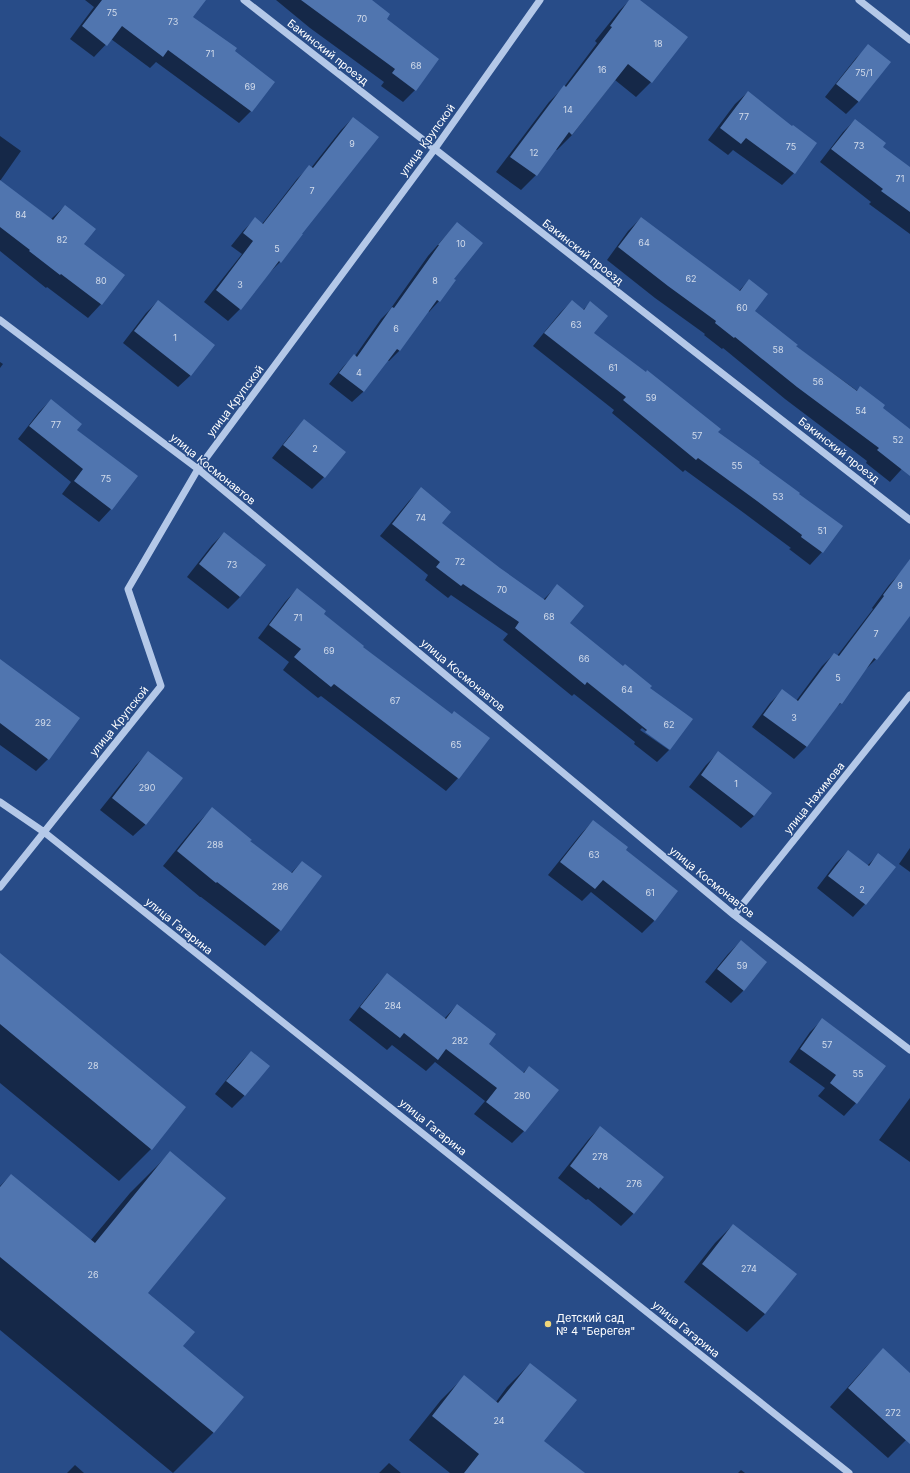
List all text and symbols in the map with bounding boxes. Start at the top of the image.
house number: 75 [107,7,117,18]
house number: 70 [357,13,368,24]
house number: 73 [168,16,179,27]
street label: Бакинский проезд [285,16,371,88]
house number: 18 [653,38,663,49]
house number: 71 [206,48,214,59]
house number: 68 [410,60,422,71]
house number: 16 [597,64,607,75]
house number: 75/1 [855,67,873,78]
house number: 69 [244,81,256,92]
street label: улица Крупской [396,101,458,179]
house number: 14 [563,104,573,115]
house number: 77 [739,111,749,122]
house number: 9 [349,138,355,149]
house number: 73 [854,140,865,151]
house number: 75 [786,141,796,152]
house number: 12 [529,147,539,158]
house number: 71 [896,173,904,184]
house number: 7 [309,185,315,196]
house number: 84 [15,209,27,220]
street label: Бакинский проезд [540,216,626,288]
house number: 82 [56,234,68,245]
house number: 64 [638,237,650,248]
house number: 10 [456,238,466,249]
house number: 5 [274,243,280,254]
house number: 62 [685,273,697,284]
house number: 80 [95,275,107,286]
house number: 8 [432,275,438,286]
house number: 3 [237,279,243,290]
house number: 60 [736,302,748,313]
house number: 63 [570,319,582,330]
house number: 6 [393,323,399,334]
house number: 1 [173,332,177,343]
house number: 58 [772,344,784,355]
street label: улица Крупской [204,362,266,440]
house number: 61 [608,362,618,373]
house number: 4 [356,367,362,378]
house number: 56 [812,376,824,387]
house number: 59 [645,392,657,403]
house number: 54 [855,405,867,416]
street label: Бакинский проезд [796,414,882,486]
house number: 77 [51,419,61,430]
street label: улица Космонавтов [167,430,259,508]
house number: 57 [692,430,702,441]
house number: 52 [893,434,903,445]
house number: 2 [312,443,318,454]
house number: 55 [732,460,742,471]
house number: 75 [101,473,111,484]
house number: 53 [772,491,784,502]
house number: 74 [416,512,426,523]
house number: 51 [817,525,827,536]
house number: 72 [455,556,465,567]
house number: 73 [227,559,238,570]
house number: 9 [897,580,903,591]
house number: 70 [497,584,508,595]
house number: 68 [543,611,555,622]
house number: 71 [294,612,302,623]
house number: 7 [873,628,879,639]
street label: улица Космонавтов [418,636,508,714]
house number: 69 [323,645,335,656]
house number: 66 [578,653,590,664]
house number: 5 [835,672,841,683]
street label: улица Крупской [86,683,152,759]
house number: 64 [621,684,633,695]
house number: 67 [390,695,400,706]
house number: 3 [791,712,797,723]
house number: 292 [35,717,51,728]
house number: 62 [663,719,675,730]
house number: 65 [450,739,462,750]
street label: улица Нахимова [781,759,847,837]
house number: 1 [734,778,738,789]
house number: 290 [139,782,156,793]
house number: 288 [207,839,224,850]
street label: улица Космонавтов [666,843,758,921]
house number: 63 [588,849,600,860]
house number: 286 [272,881,289,892]
house number: 2 [859,884,865,895]
house number: 61 [645,887,655,898]
street label: улица Гагарина [142,894,216,958]
house number: 59 [736,960,748,971]
house number: 284 [385,1000,402,1011]
house number: 282 [452,1035,468,1046]
house number: 57 [822,1039,832,1050]
house number: 28 [87,1060,99,1071]
house number: 55 [853,1068,863,1079]
house number: 280 [514,1090,531,1101]
street label: улица Гагарина [396,1095,470,1159]
house number: 278 [592,1151,608,1162]
house number: 276 [626,1178,642,1189]
house number: 274 [741,1263,757,1274]
house number: 26 [87,1269,99,1280]
street label: улица Гагарина [649,1297,723,1361]
place label: Детский сад № 4 "Берегея" [556,1311,635,1338]
marker: Детский сад № 4 "Берегея" [543,1319,553,1329]
house number: 272 [885,1407,901,1418]
house number: 24 [493,1415,505,1426]

